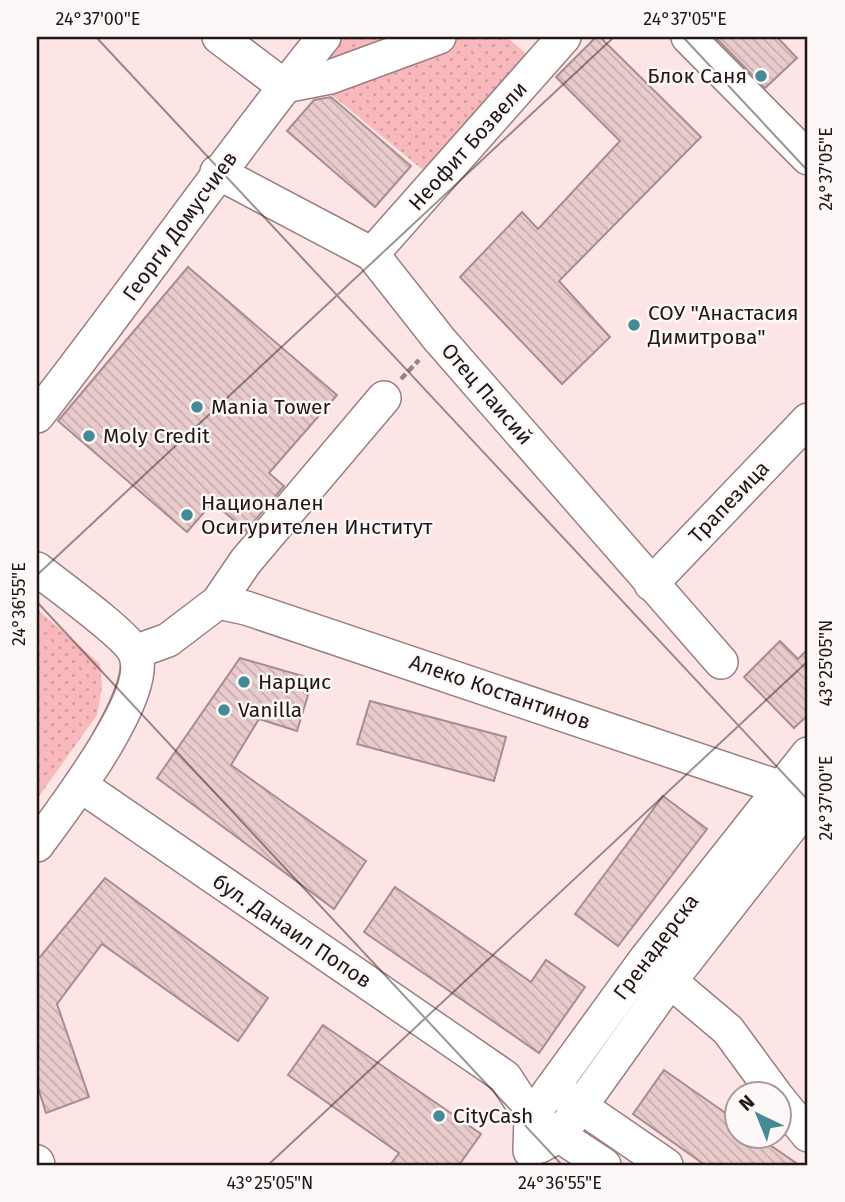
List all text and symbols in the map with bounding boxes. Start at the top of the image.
text: 24°37'00"E [56,8,140,30]
text: 24°37'05"E [643,8,727,30]
place label: Блок Саня [647,63,747,89]
marker: Блок Саня [753,68,769,84]
street label: Неофит Бозвели [403,76,533,216]
text: 24°37'05"E [815,127,837,211]
street label: Георги Домусчиев [117,146,243,306]
place label: СОУ "Анастасия Димитрова" [647,300,799,350]
marker: СОУ "Анастасия Димитрова" [626,317,642,333]
street label: Отец Паисий [436,338,538,450]
place label: Mania Tower [211,394,331,420]
marker: Mania Tower [189,399,205,415]
place label: Moly Credit [103,423,210,449]
marker: Moly Credit [81,428,97,444]
street label: Трапезица [683,455,775,549]
place label: Национален Осигурителен Институт [201,490,433,540]
marker: Национален Осигурителен Институт [179,507,195,523]
text: 24°36'55"E [8,562,30,646]
text: 43°25'05"N [815,620,837,706]
street label: Алеко Костантинов [406,649,594,735]
place label: Нарцис [258,669,331,695]
marker: Нарцис [236,674,252,690]
place label: Vanilla [238,697,302,723]
marker: Vanilla [216,702,232,718]
text: 24°37'00"E [815,756,837,840]
street label: бул. Данаил Попов [208,868,376,994]
street label: Гренадерска [608,889,704,1005]
north arrow [722,1080,792,1150]
text: N [734,1090,759,1116]
place label: CityCash [453,1103,533,1129]
marker: CityCash [431,1108,447,1124]
text: 43°25'05"N [227,1172,313,1194]
text: 24°36'55"E [518,1172,602,1194]

